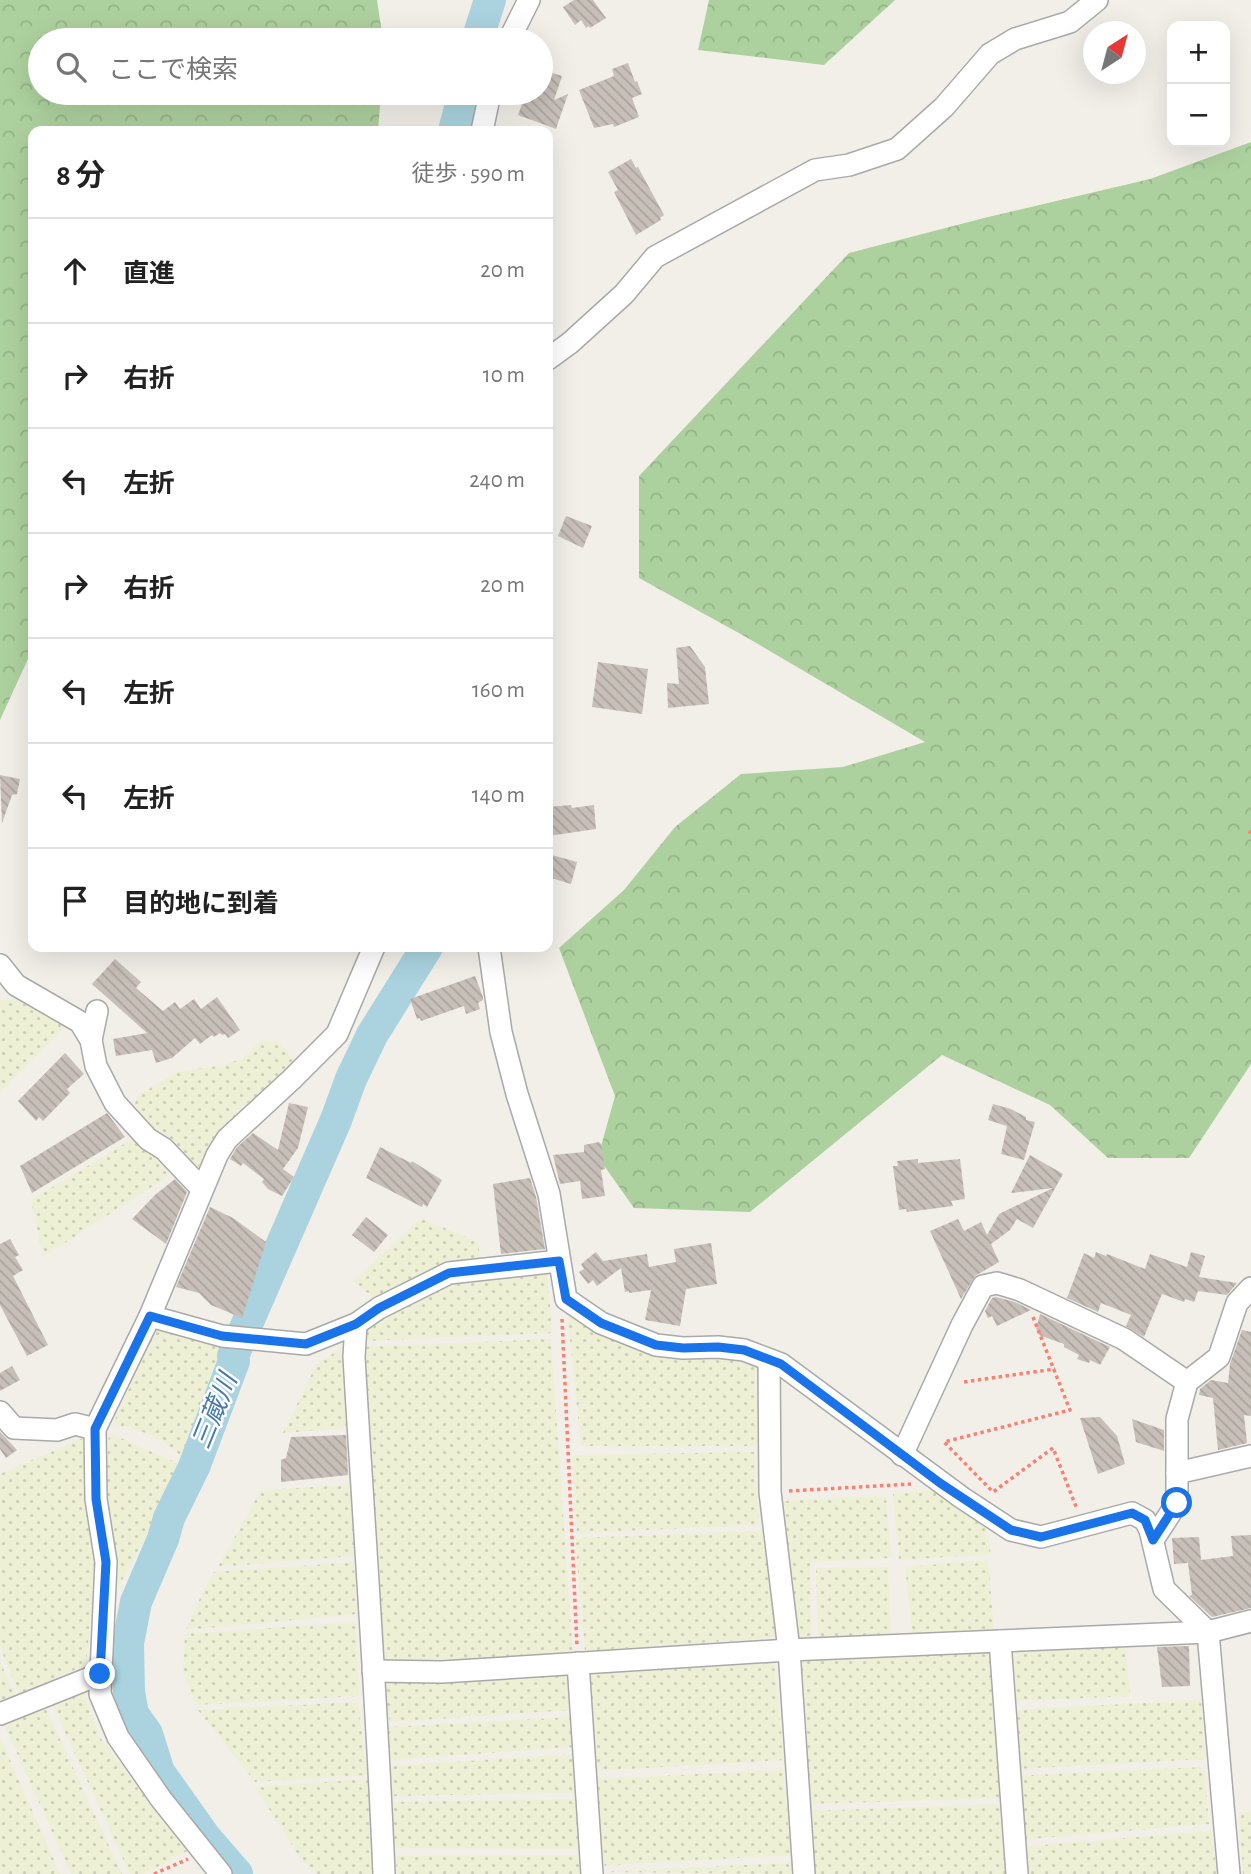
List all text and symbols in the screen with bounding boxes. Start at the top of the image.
north arrow [1083,21,1146,84]
map controls [1167,21,1230,147]
button: + [1167,21,1230,84]
search box [28,28,553,105]
icon: search [52,48,90,86]
text: ここで検索 [108,57,238,83]
button: − [1167,84,1230,147]
text: 8 分 [56,161,105,191]
text: 徒歩 · 590 m [411,163,525,186]
icon: ahead [56,252,94,290]
text: 20 m [480,259,525,282]
text: 直進 [123,261,175,287]
icon: right [56,357,94,395]
text: 10 m [483,364,525,387]
text: 右折 [123,366,175,392]
icon: left [56,462,94,500]
text: 240 m [469,469,525,492]
text: 左折 [123,471,175,497]
icon: right [56,567,94,605]
text: 20 m [480,574,525,597]
text: 右折 [123,576,175,602]
icon: left [56,672,94,710]
text: 160 m [472,679,525,702]
text: 左折 [123,681,175,707]
icon: left [56,777,94,815]
text: 140 m [472,784,525,807]
text: 左折 [123,786,175,812]
icon: arrive [56,882,94,920]
text: 目的地に到着 [123,891,279,917]
water label: 三蔵川 [187,1367,243,1452]
route start [1161,1487,1192,1518]
route end [84,1658,115,1689]

